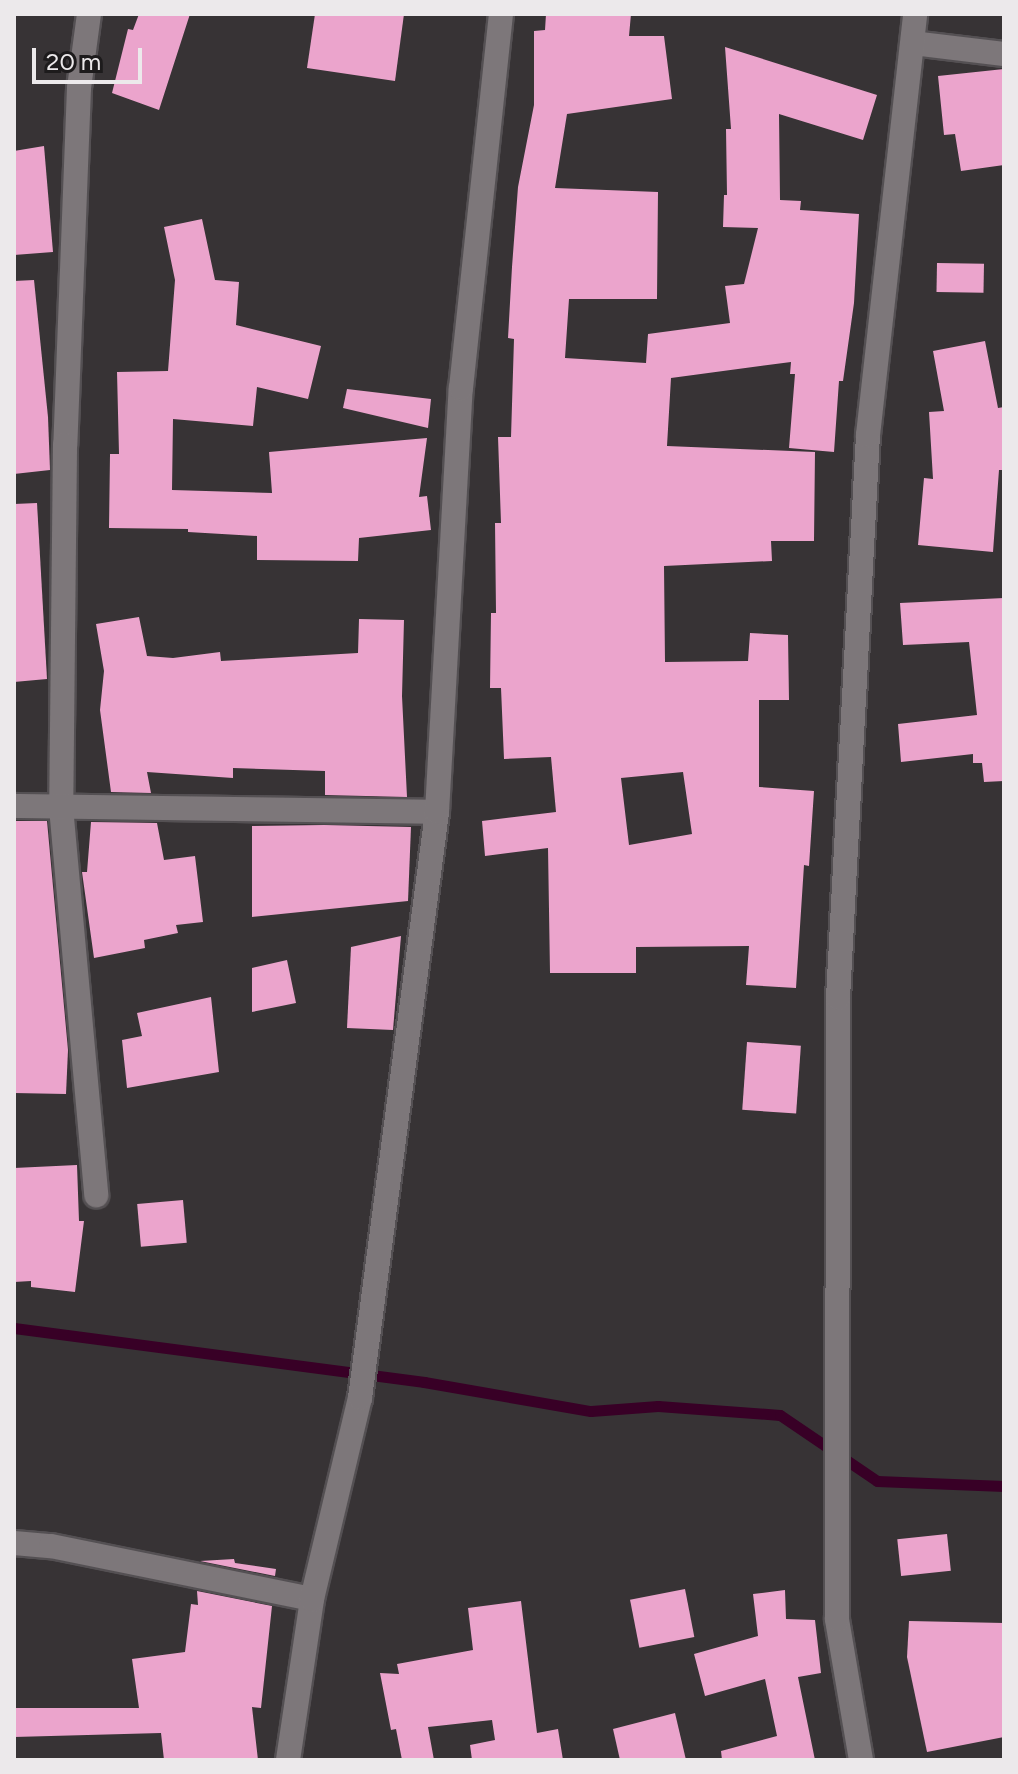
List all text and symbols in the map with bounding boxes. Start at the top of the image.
scale bar [36,32,146,82]
text: 20 m [46,47,101,76]

